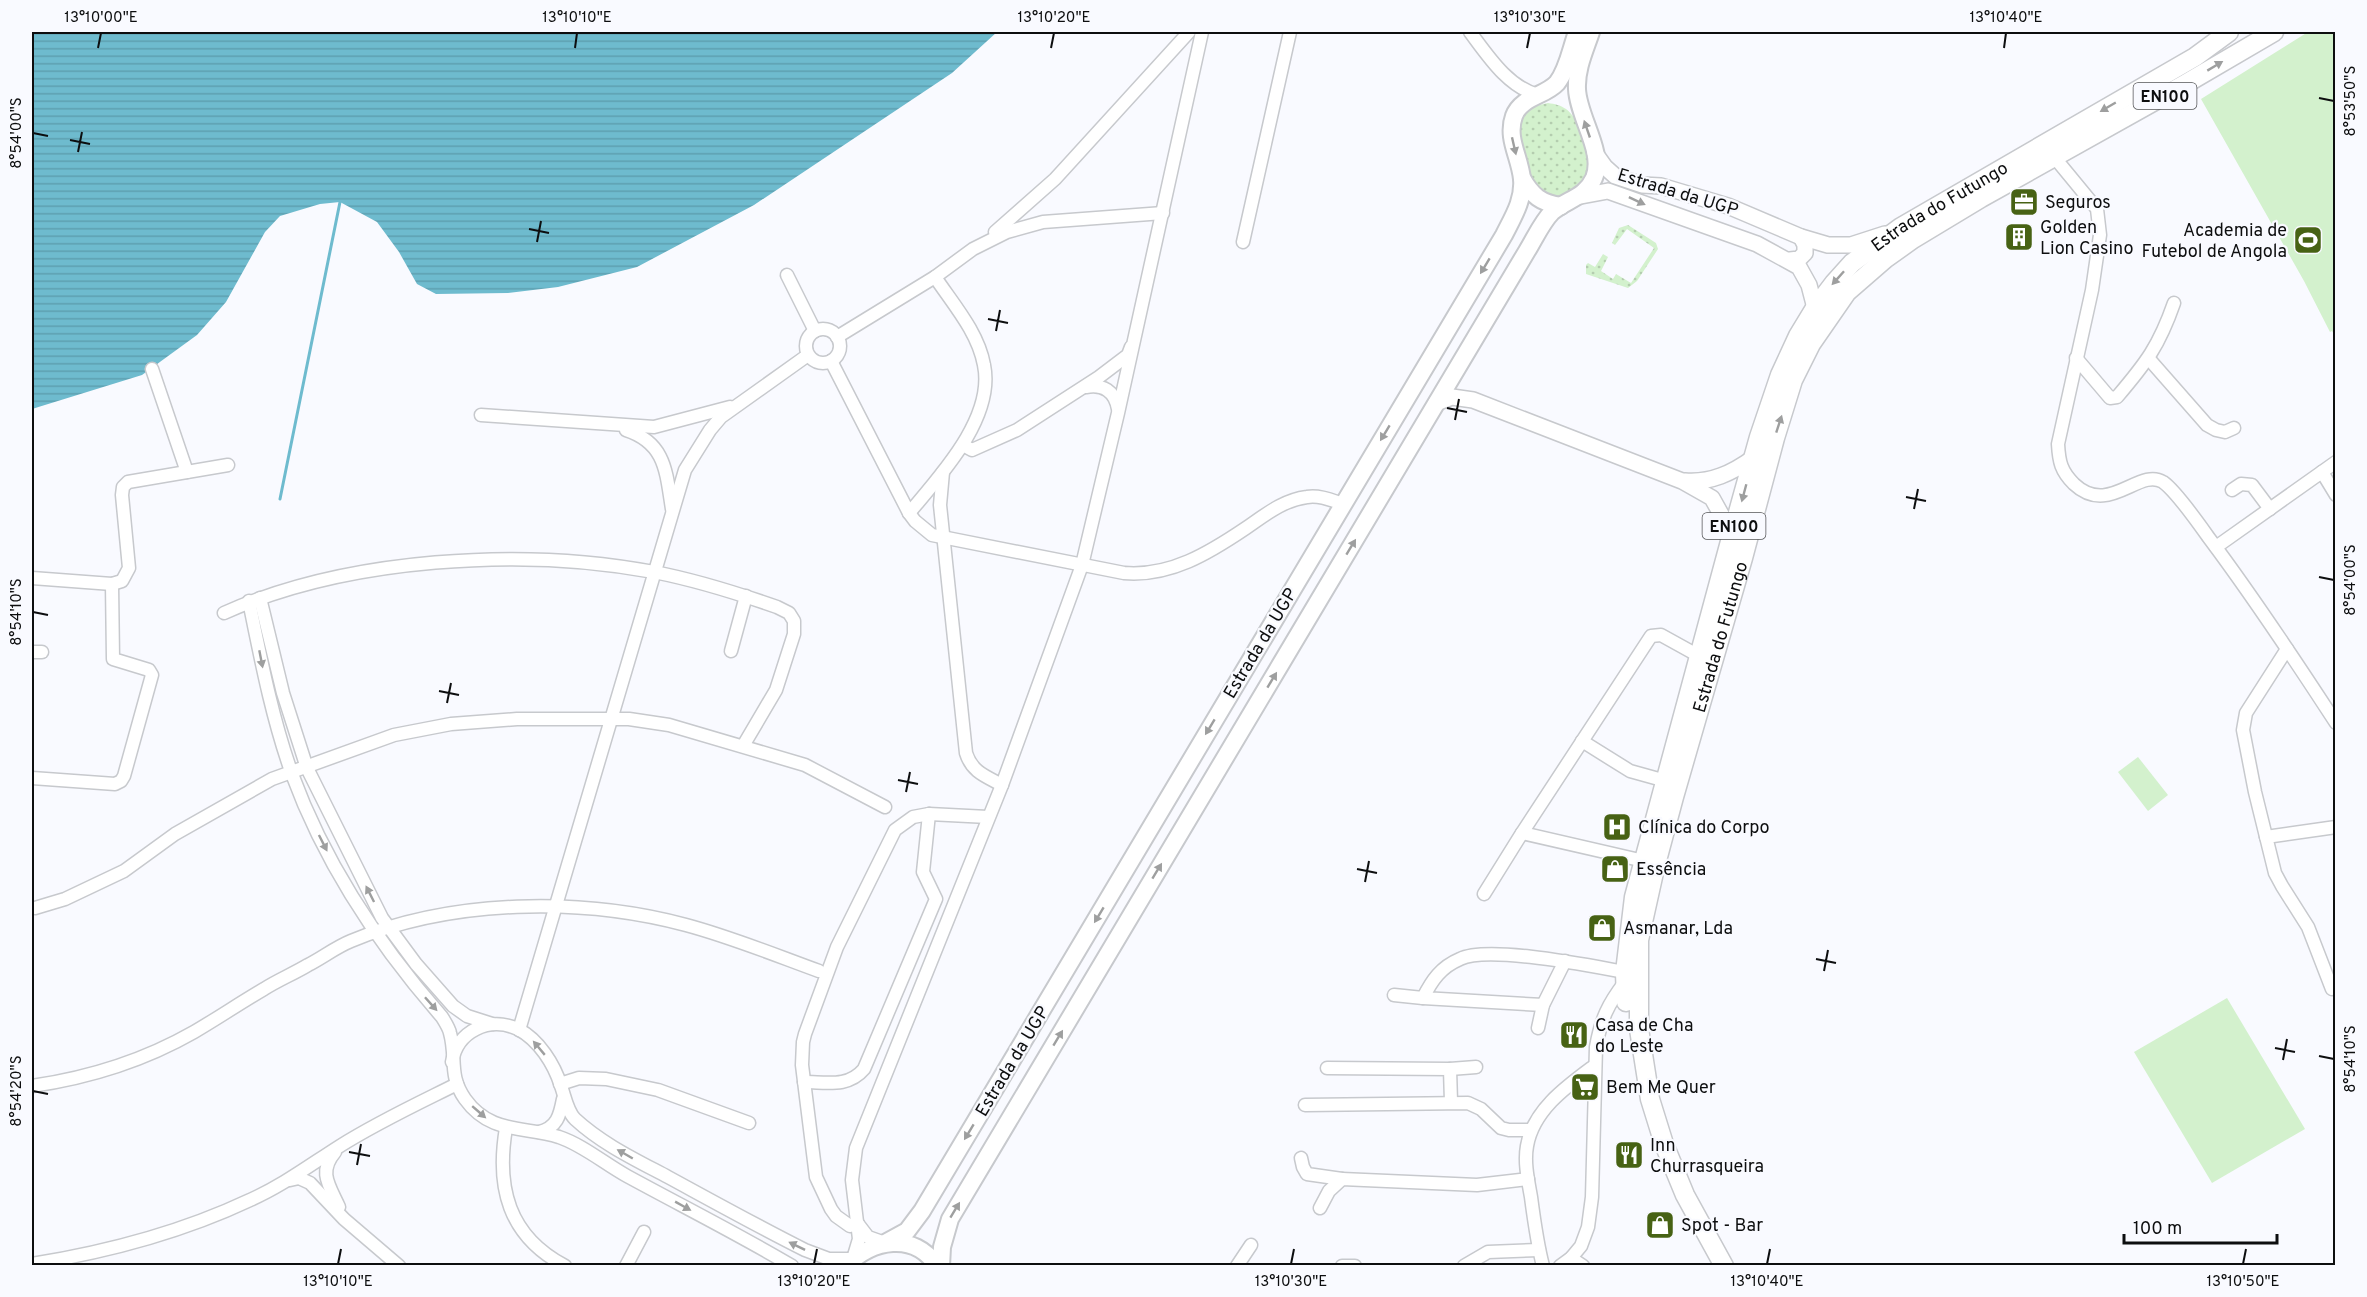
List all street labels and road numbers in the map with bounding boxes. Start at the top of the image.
road number: EN100 [2134,83,2196,109]
street label: Estrada do Futungo [1867,157,2013,258]
street label: Estrada da UGP [1614,164,1741,223]
road number: EN100 [1702,513,1766,539]
street label: Estrada do Futungo [1689,559,1754,716]
street label: Estrada da UGP [1219,584,1303,703]
street label: Estrada da UGP [971,1002,1055,1121]

